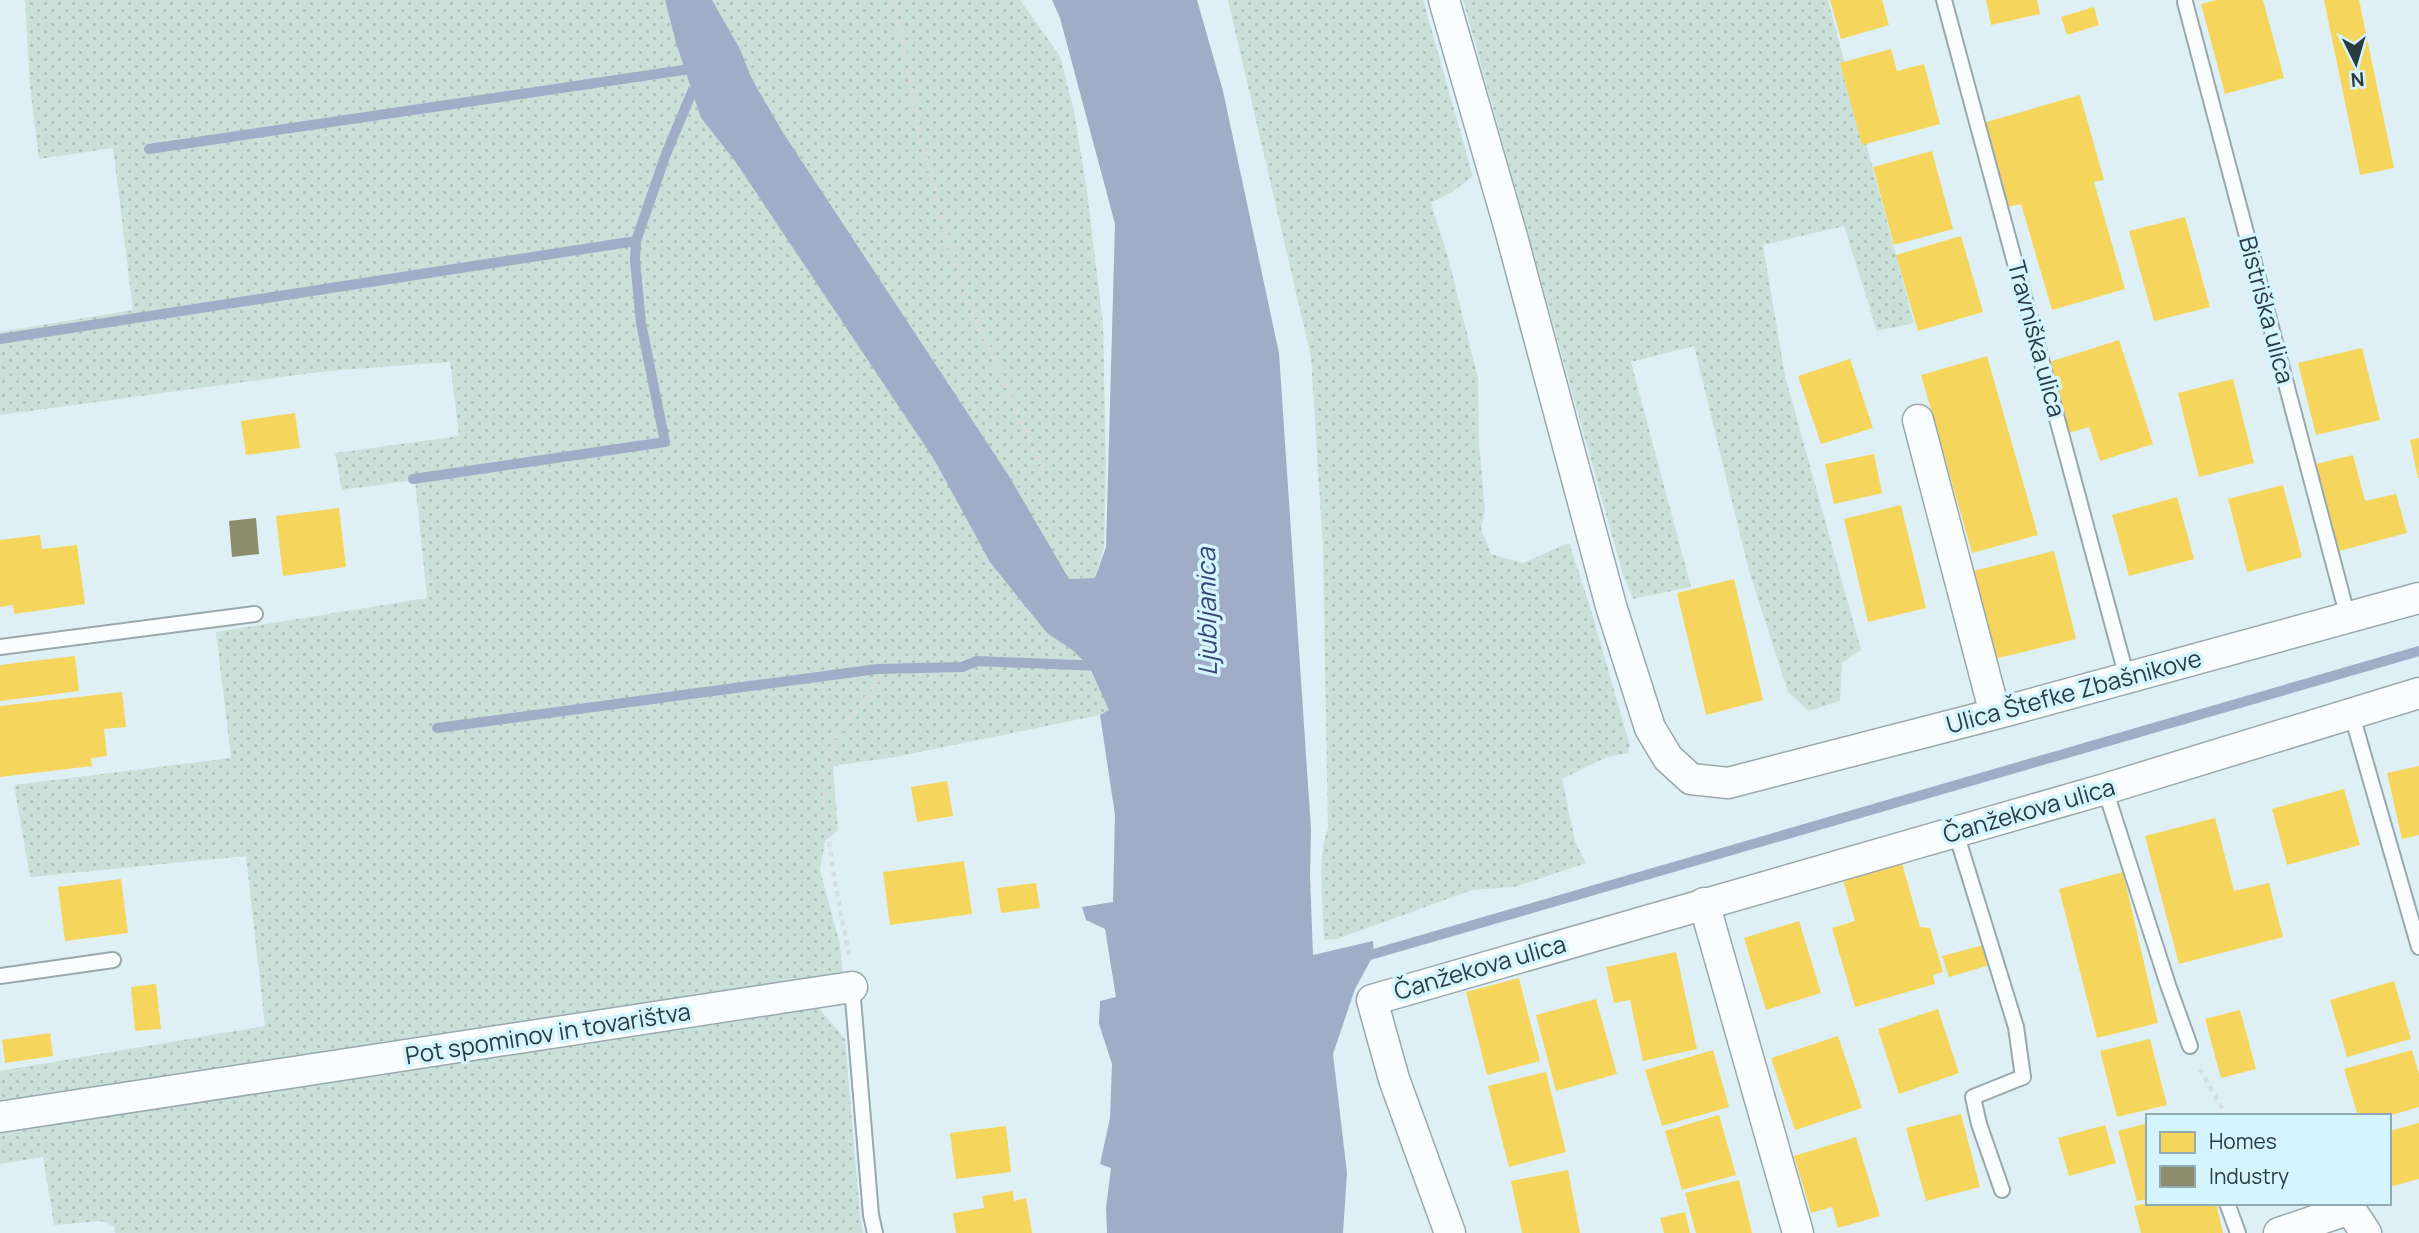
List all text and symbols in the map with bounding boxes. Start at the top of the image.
north arrow [2321,28,2391,98]
text: N [2350,66,2365,93]
street label: Bistriška ulica [2232,232,2303,387]
street label: Travniška ulica [2001,257,2074,421]
water label: Ljubljanica [1187,546,1225,676]
street label: Ulica Štefke Zbašnikove [1942,641,2205,741]
street label: Čanžekova ulica [1939,769,2118,850]
street label: Čanžekova ulica [1390,926,1569,1007]
street label: Pot spominov in tovarištva [403,994,693,1071]
legend [2146,1114,2391,1205]
text: Homes [2209,1127,2277,1155]
text: Industry [2209,1162,2289,1190]

